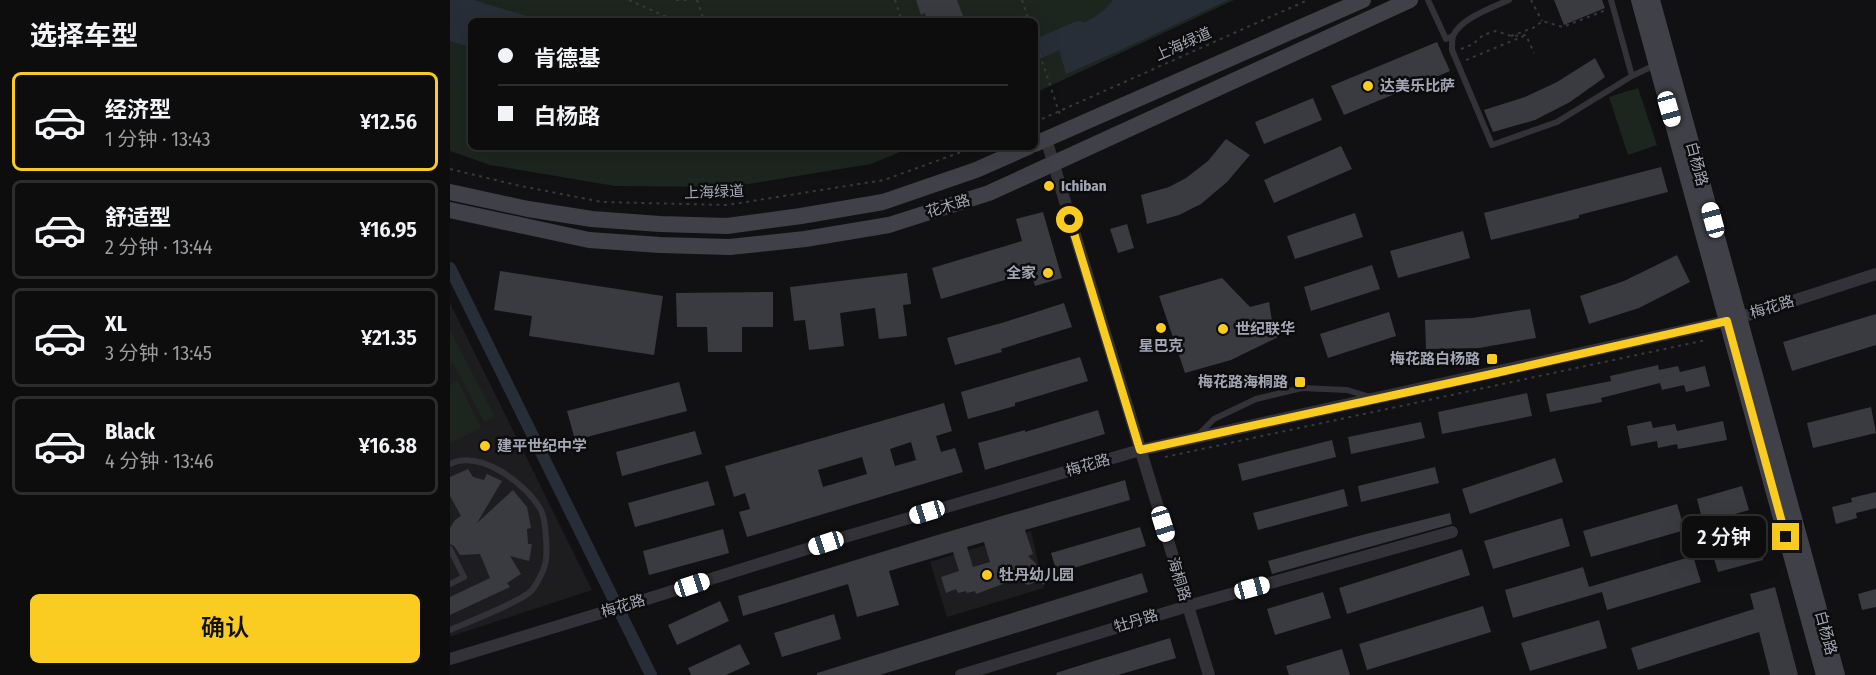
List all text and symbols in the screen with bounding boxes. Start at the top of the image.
text: 选择车型 [30,20,138,52]
street label: 上海绿道 [1152,24,1214,64]
text: 肯德基 [534,45,600,72]
place label: 达美乐比萨 [1380,77,1455,95]
marker: 达美乐比萨 [1361,79,1375,93]
car [1655,89,1683,129]
icon: car [33,95,87,149]
text: 经济型 [105,96,171,123]
text: 白杨路 [534,103,600,130]
text: ¥12.56 [360,108,417,135]
text: 1 分钟 · 13:43 [105,127,211,151]
street label: 白杨路 [1682,140,1712,188]
place label: Ichiban [1061,177,1107,195]
marker: Ichiban [1042,179,1056,193]
street label: 上海绿道 [684,182,744,202]
street label: 花木路 [924,191,972,221]
car [1700,200,1726,240]
icon: car [33,203,87,257]
text: 舒适型 [105,204,171,231]
route start [1056,206,1083,233]
text: ¥16.95 [360,216,417,243]
text: 2 分钟 · 13:44 [105,235,212,259]
place label: 全家 [1006,264,1036,282]
marker: 全家 [1041,266,1055,280]
street label: 梅花路 [1748,292,1796,322]
text: XL [105,310,127,337]
icon: car [33,311,87,365]
place label: 世纪联华 [1235,320,1295,338]
marker: 星巴克 [1154,321,1168,335]
marker: 世纪联华 [1216,322,1230,336]
text: ¥21.35 [361,324,417,351]
place label: 星巴克 [1138,337,1184,355]
text: 3 分钟 · 13:45 [105,341,212,365]
place label: 梅花路白杨路 [1390,350,1480,368]
marker: 梅花路白杨路 [1485,352,1499,366]
place label: 梅花路海桐路 [1198,373,1288,391]
marker: 梅花路海桐路 [1293,375,1307,389]
text: Black [105,418,155,445]
icon: car [33,419,87,473]
text: ¥16.38 [359,432,417,459]
place label: 建平世纪中学 [497,437,587,455]
marker: 建平世纪中学 [478,439,492,453]
text: 4 分钟 · 13:46 [105,449,214,473]
street label: 梅花路 [1064,450,1112,480]
car [907,498,947,526]
car [1149,504,1177,544]
callout: 2 分钟 [1681,516,1765,558]
route end [1772,523,1799,550]
text: 2 分钟 [1697,525,1751,549]
car [806,529,846,557]
street label: 海桐路 [1164,555,1194,603]
place label: 牡丹幼儿园 [999,566,1074,584]
marker: 牡丹幼儿园 [980,568,994,582]
car [672,571,712,599]
car [1232,575,1272,601]
street label: 梅花路 [599,591,647,621]
button: 确认 [30,594,420,663]
street label: 牡丹路 [1112,606,1160,636]
street label: 白杨路 [1811,609,1841,657]

